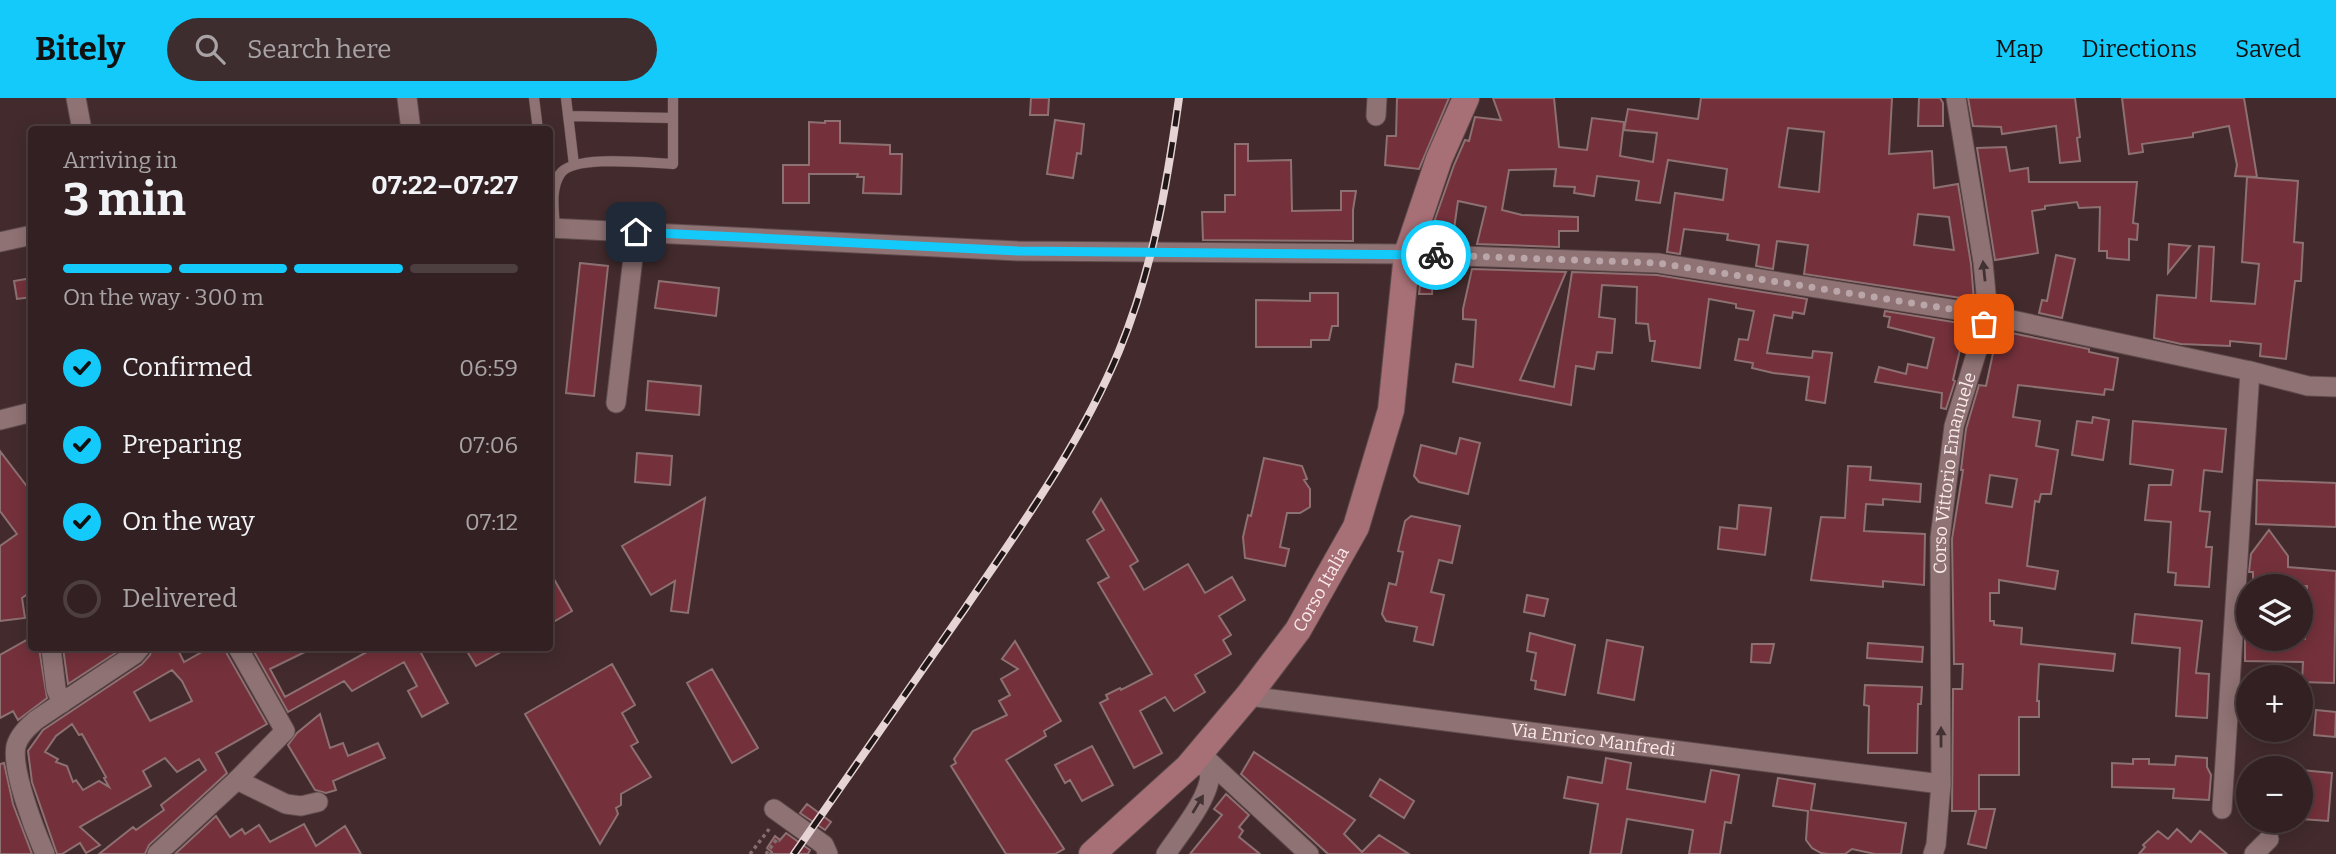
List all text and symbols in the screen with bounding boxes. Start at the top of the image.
search box [167,18,657,81]
text: Bitely [35,29,125,69]
icon: search [191,30,229,68]
text: Search here [247,34,391,65]
text: Map [1995,35,2044,63]
text: Directions [2082,35,2197,63]
text: Saved [2235,35,2301,63]
text: Arriving in [63,146,177,174]
text: 07:22–07:27 [371,170,518,201]
text: 3 min [63,172,186,227]
pin [606,202,666,262]
icon: home [617,213,655,251]
courier [1401,220,1471,290]
icon: bike [1417,236,1455,274]
one-way arrow [1978,260,1989,282]
text: On the way · 300 m [63,283,264,311]
pin [1954,294,2014,354]
icon: bag [1965,305,2003,343]
icon: check [63,349,101,387]
text: Confirmed [122,352,252,383]
text: 06:59 [459,354,518,382]
street label: Corso Vittorio Emanuele [1929,369,1981,574]
icon: check [63,426,101,464]
text: Preparing [122,429,242,460]
text: 07:06 [459,431,518,459]
icon: check [63,503,101,541]
text: On the way [122,506,255,537]
text: 07:12 [465,508,518,536]
street label: Corso Italia [1288,543,1354,636]
map controls [2236,574,2313,833]
button: layers [2236,574,2313,651]
text: Delivered [122,583,237,614]
button: + [2236,665,2313,742]
street label: Via Enrico Manfredi [1510,718,1677,761]
one-way arrow [1935,726,1947,748]
button: − [2236,756,2313,833]
one-way arrow [1192,794,1204,813]

